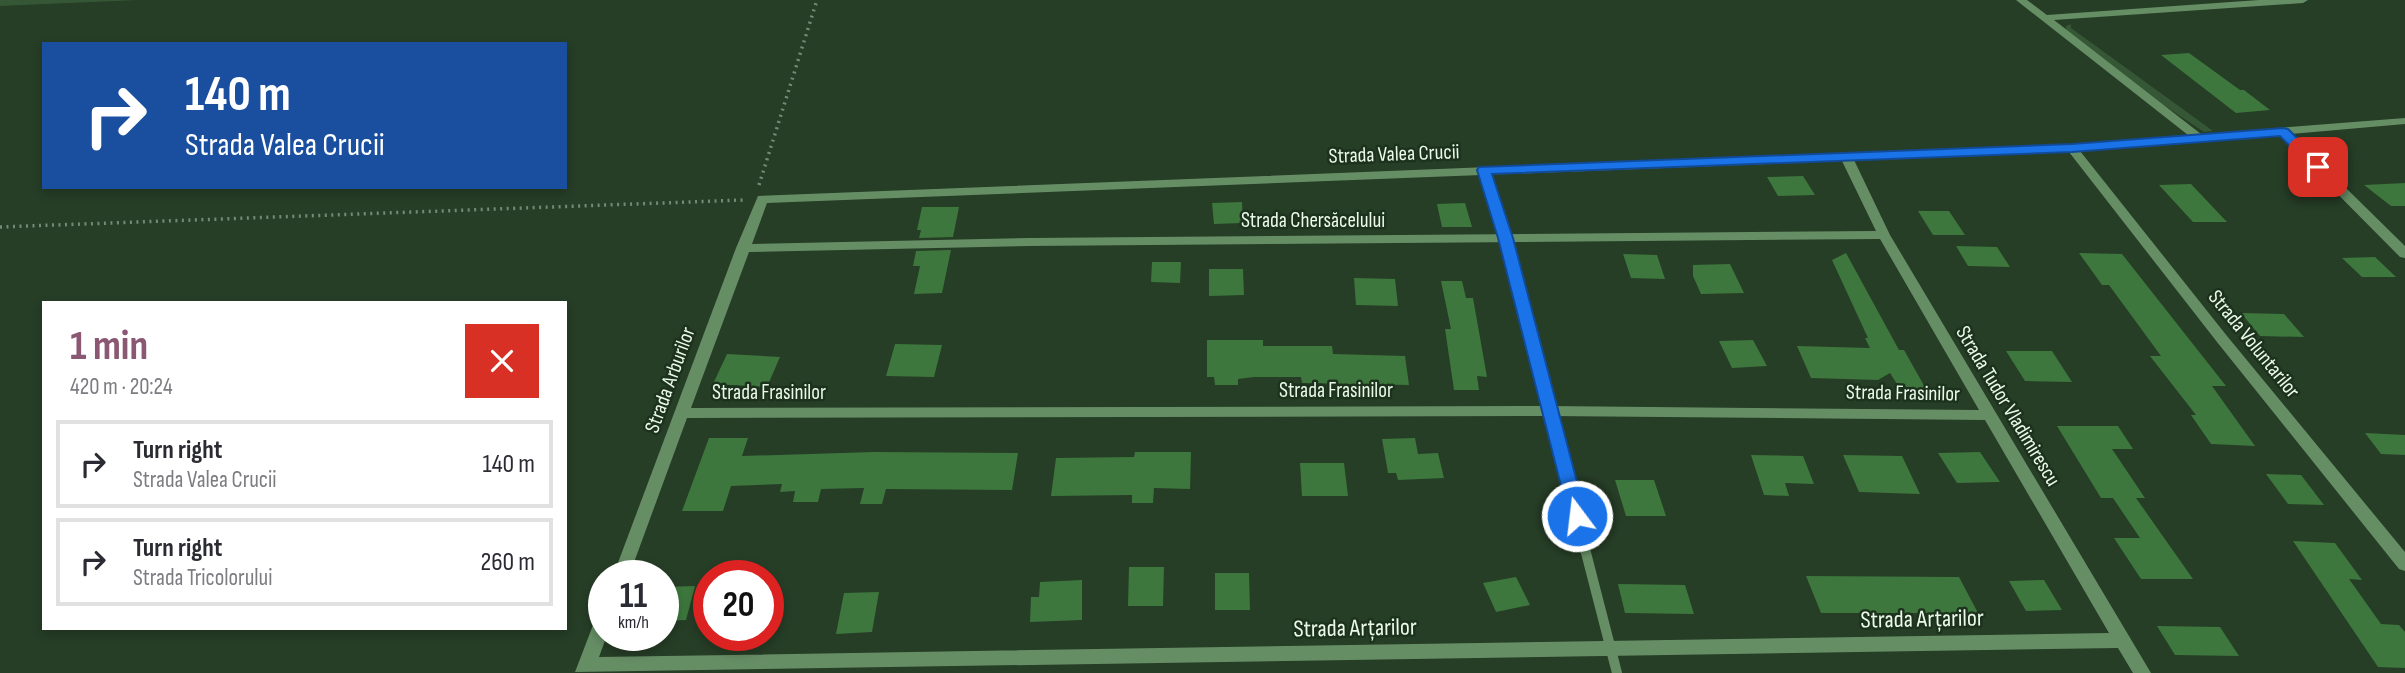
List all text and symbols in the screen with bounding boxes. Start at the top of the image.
text: 140 m [185,66,291,125]
icon: right [70,70,161,161]
text: Strada Valea Crucii [185,126,385,165]
pin [2288,137,2348,197]
street label: Strada Valea Crucii [1328,139,1460,169]
icon: arrive [2299,148,2337,186]
street label: Strada Chersăcelului [1241,208,1385,233]
street label: Strada Voluntarilor [2203,285,2305,403]
text: 1 min [70,321,148,372]
street label: Strada Tudor Vladimirescu [1950,321,2066,491]
button: close [465,324,539,398]
street label: Strada Arburilor [639,324,701,436]
text: 420 m · 20:24 [70,373,173,401]
street label: Strada Frasinilor [1279,378,1393,403]
street label: Strada Frasinilor [712,380,826,405]
street label: Strada Frasinilor [1846,380,1960,406]
text: Turn right [133,435,222,466]
icon: right [74,445,112,483]
text: 140 m [483,449,535,480]
text: Strada Valea Crucii [133,466,277,494]
position arrow [1540,479,1614,553]
text: Turn right [133,533,222,564]
icon: right [74,543,112,581]
text: 260 m [480,547,535,578]
speed limit sign: 20 [693,560,784,651]
text: Strada Tricolorului [133,564,272,592]
text: 11 [620,575,647,618]
street label: Strada Arțarilor [1860,603,1984,635]
text: km/h [618,612,649,633]
street label: Strada Arțarilor [1293,612,1417,644]

